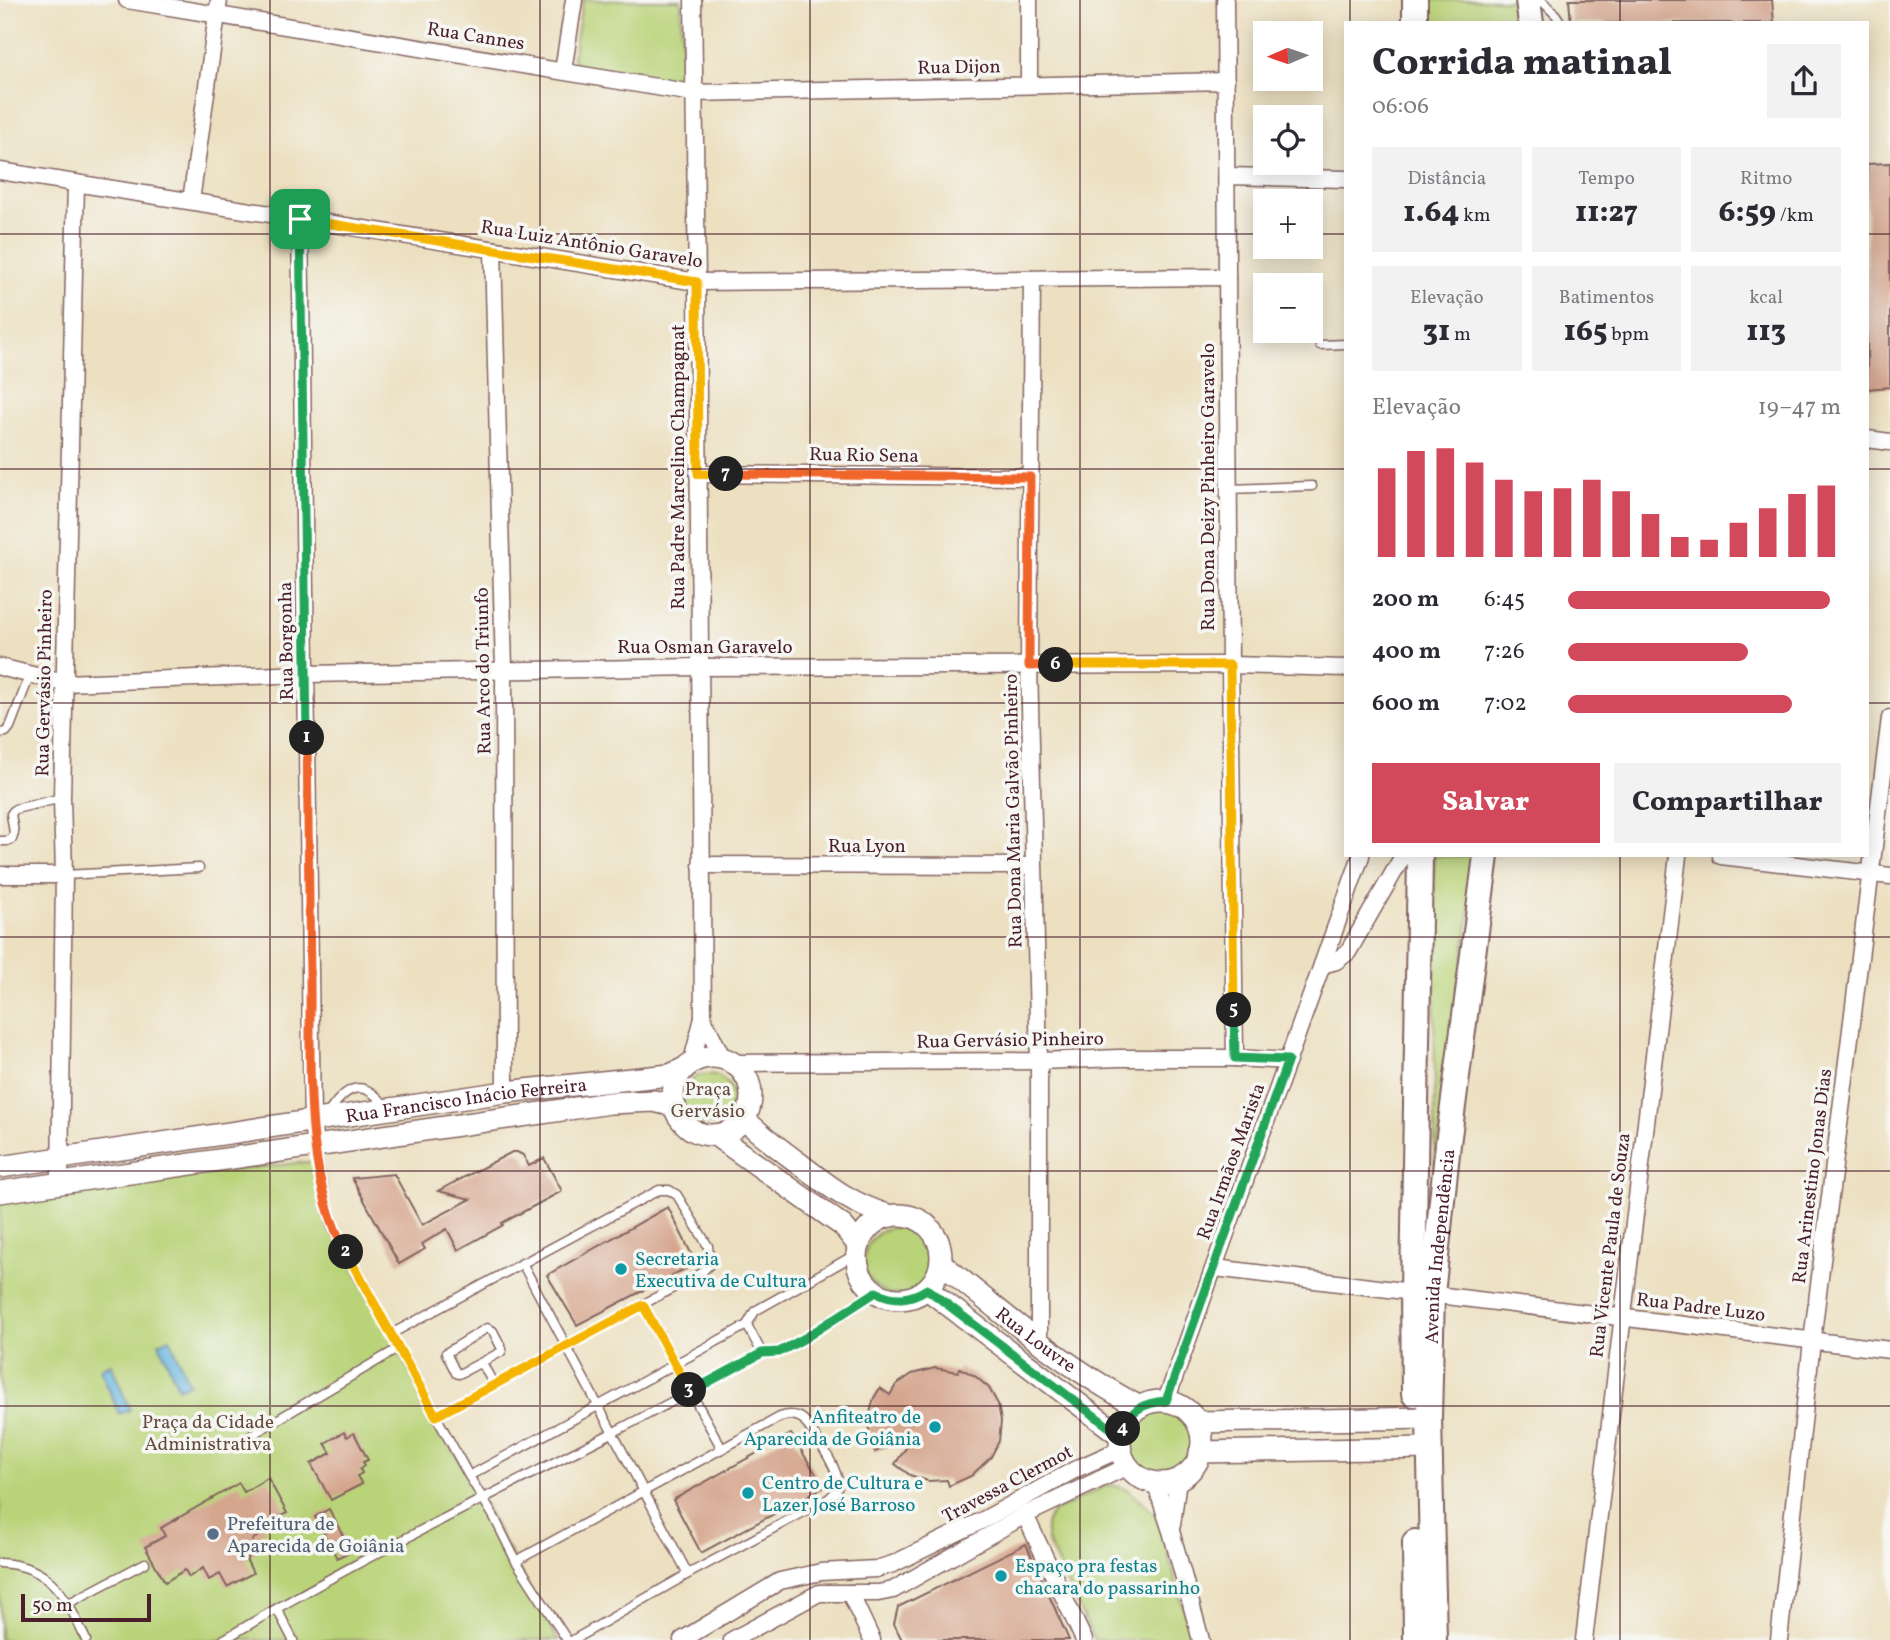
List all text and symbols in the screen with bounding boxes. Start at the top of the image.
street label: Rua Cannes [425,16,526,58]
north arrow [1253,21,1323,91]
map controls [1253,21,1323,343]
text: Corrida matinal [1372,38,1672,91]
button: share [1767,44,1841,118]
street label: Rua Dijon [917,54,1001,82]
text: 06:06 [1372,91,1429,123]
button: locate [1253,105,1323,175]
text: Distância [1407,166,1486,192]
text: Tempo [1578,166,1635,192]
text: Ritmo [1740,166,1792,192]
pin [270,189,330,249]
button: + [1253,189,1323,259]
text: 1.64 [1403,192,1459,234]
text: 11:27 [1575,192,1638,234]
text: 6:59 [1719,192,1776,234]
icon: arrive [281,200,319,238]
text: km [1459,203,1490,229]
text: /km [1776,203,1814,229]
street label: Rua Luiz Antônio Garavelo [479,215,705,275]
button: − [1253,273,1323,343]
text: Elevação [1410,285,1484,311]
text: Batimentos [1559,285,1654,311]
text: kcal [1749,285,1783,311]
text: 31 [1423,311,1450,353]
text: 165 [1564,311,1607,353]
text: 113 [1746,311,1786,353]
text: m [1450,322,1471,348]
text: bpm [1607,322,1649,348]
street label: Rua Padre Marcelino Champagnat [666,324,692,610]
street label: Rua Dona Deizy Pinheiro Garavelo [1196,343,1222,631]
text: Elevação [1372,392,1461,424]
text: 19–47 m [1758,392,1841,424]
street label: Rua Rio Sena [809,442,919,470]
pin: 7 [708,456,744,491]
text: 7 [721,460,730,486]
street label: Rua Borgonha [273,581,301,701]
text: 200 m [1372,584,1439,616]
text: 6:45 [1484,584,1525,616]
street label: Rua Arco do Triunfo [470,587,498,755]
street label: Rua Gervásio Pinheiro [30,589,60,777]
street label: Rua Osman Garavelo [617,635,793,661]
text: 400 m [1372,636,1441,668]
text: 7:26 [1484,636,1525,668]
pin: 6 [1038,648,1074,682]
text: 6 [1050,651,1061,677]
street label: Rua Dona Maria Galvão Pinheiro [999,674,1029,948]
text: 600 m [1372,688,1440,720]
text: 7:02 [1484,688,1527,720]
pin: 1 [290,720,324,756]
text: 1 [303,724,310,750]
button: Salvar [1372,763,1600,843]
button: Compartilhar [1614,763,1841,843]
street label: Rua Lyon [828,834,906,860]
pin: 5 [1216,992,1252,1028]
text: 5 [1229,996,1238,1022]
street label: Rua Gervásio Pinheiro [916,1026,1104,1056]
street label: Rua Arinestino Jonas Dias [1787,1067,1839,1285]
street label: Rua Francisco Inácio Ferreira [344,1073,588,1131]
park label: Praça Gervásio [671,1077,745,1125]
street label: Rua Irmãos Marista [1191,1080,1272,1244]
street label: Rua Vicente Paula de Souza [1584,1131,1638,1359]
street label: Avenida Independência [1420,1148,1462,1344]
pin: 2 [328,1234,364,1270]
text: 2 [341,1238,350,1264]
place label: Secretaria Executiva de Cultura [635,1247,807,1295]
marker: Secretaria Executiva de Cultura [613,1261,629,1277]
street label: Rua Padre Luzo [1635,1287,1767,1329]
street label: Rua Louvre [989,1302,1081,1380]
pin: 3 [672,1372,706,1408]
text: 3 [684,1376,693,1402]
place label: Anfiteatro de Aparecida de Goiânia [744,1405,921,1453]
park label: Praça da Cidade Administrativa [142,1410,274,1458]
pin: 4 [1106,1412,1140,1446]
text: 4 [1117,1415,1128,1441]
marker: Anfiteatro de Aparecida de Goiânia [927,1419,943,1435]
street label: Travessa Clermot [938,1439,1078,1530]
place label: Centro de Cultura e Lazer José Barroso [762,1471,923,1519]
marker: Centro de Cultura e Lazer José Barroso [740,1485,756,1501]
place label: Prefeitura de Aparecida de Goiânia [227,1512,404,1560]
marker: Prefeitura de Aparecida de Goiânia [205,1526,221,1542]
place label: Espaço pra festas chacara do passarinho [1015,1554,1200,1602]
marker: Espaço pra festas chacara do passarinho [993,1568,1009,1584]
scale bar [21,1591,150,1623]
text: 50 m [32,1593,73,1619]

